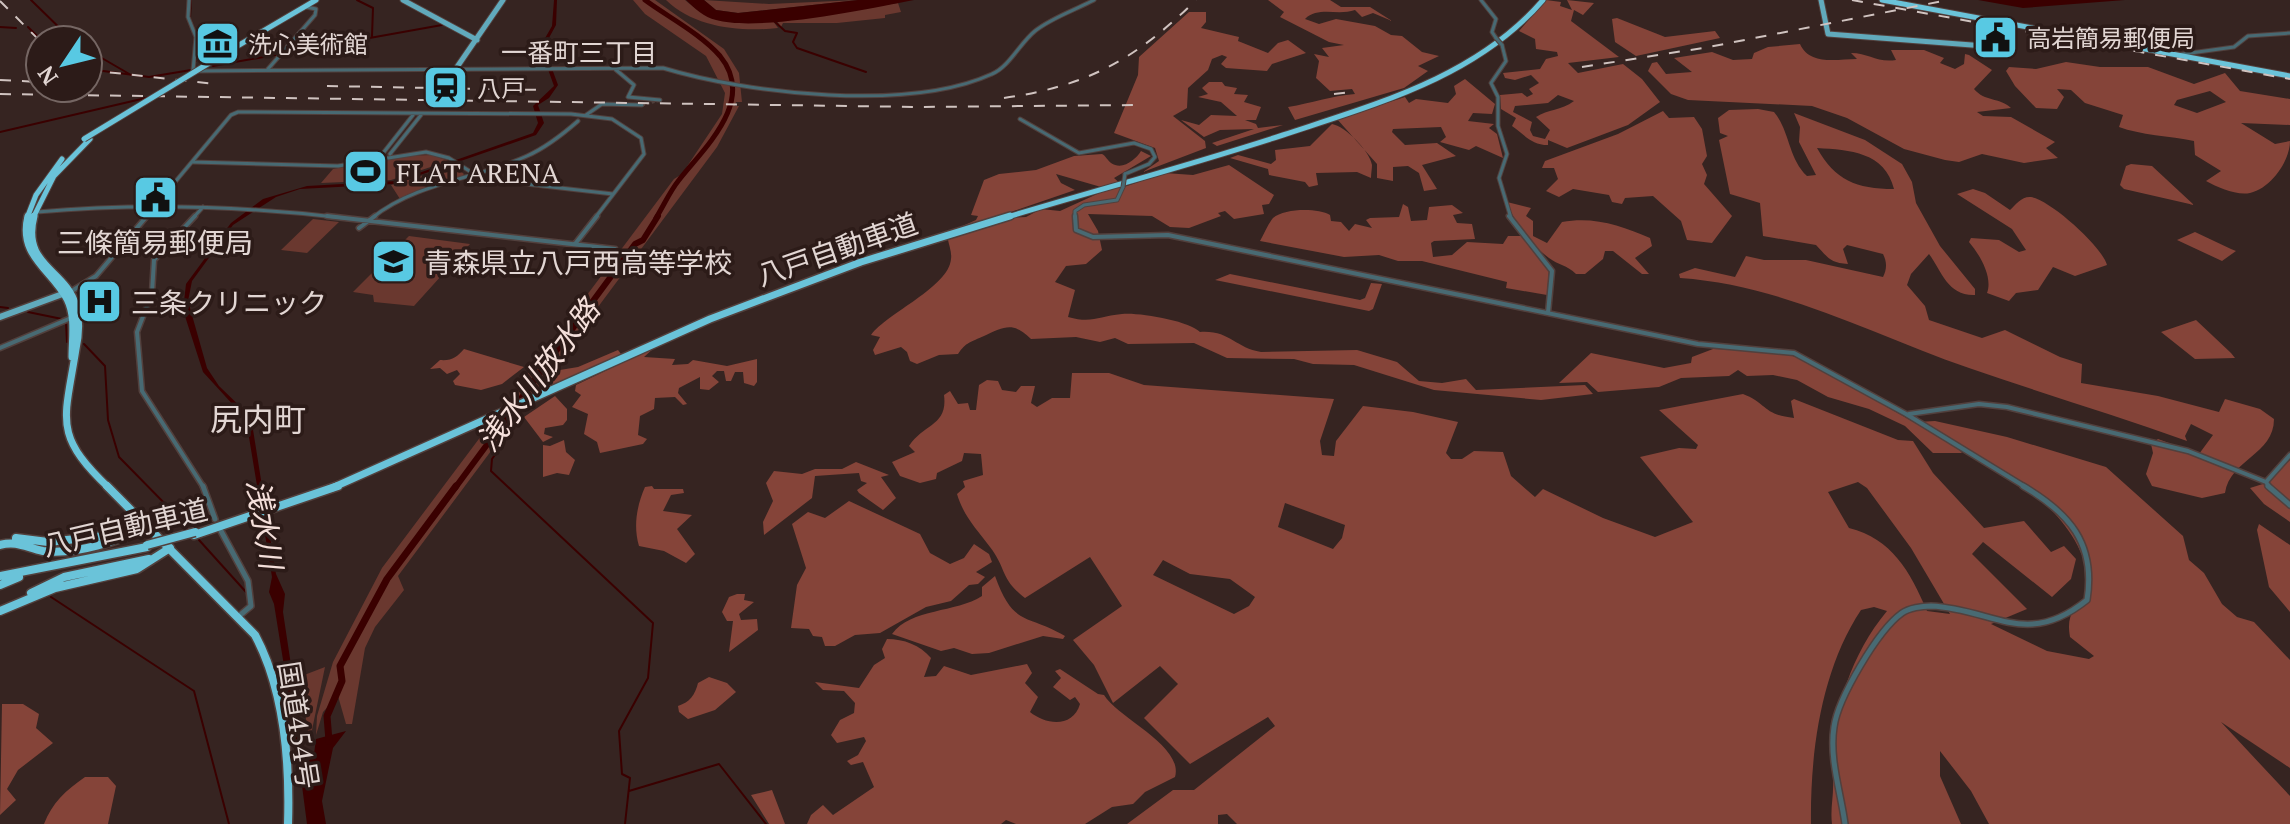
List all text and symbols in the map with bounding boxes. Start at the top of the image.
public building icon: 高岩簡易郵便局 [1972,14,2020,62]
museum icon: 洗心美術館 [193,20,241,68]
place label: 高岩簡易郵便局 [2027,22,2195,54]
north arrow [24,24,104,104]
place label: 洗心美術館 [248,28,368,60]
district label: 一番町三丁目 [501,35,657,69]
text: N [30,60,64,91]
station icon: 八戸 [422,64,470,112]
place label: 八戸 [477,72,525,104]
sports icon: FLAT ARENA [341,148,389,196]
place label: FLAT ARENA [396,154,561,191]
public building icon: 三條簡易郵便局 [131,174,179,222]
street label: 八戸自動車道 [752,204,922,294]
place label: 三條簡易郵便局 [57,224,253,261]
school or university icon: 青森県立八戸西高等学校 [369,238,417,286]
place label: 青森県立八戸西高等学校 [424,244,732,281]
hospital icon: 三条クリニック [76,278,124,326]
place label: 三条クリニック [131,284,327,321]
water label: 浅水川放水路 [468,289,610,459]
district label: 尻内町 [210,398,306,440]
water label: 浅水川 [238,476,292,575]
street label: 八戸自動車道 [39,490,211,564]
street label: 国道454号 [271,659,327,791]

